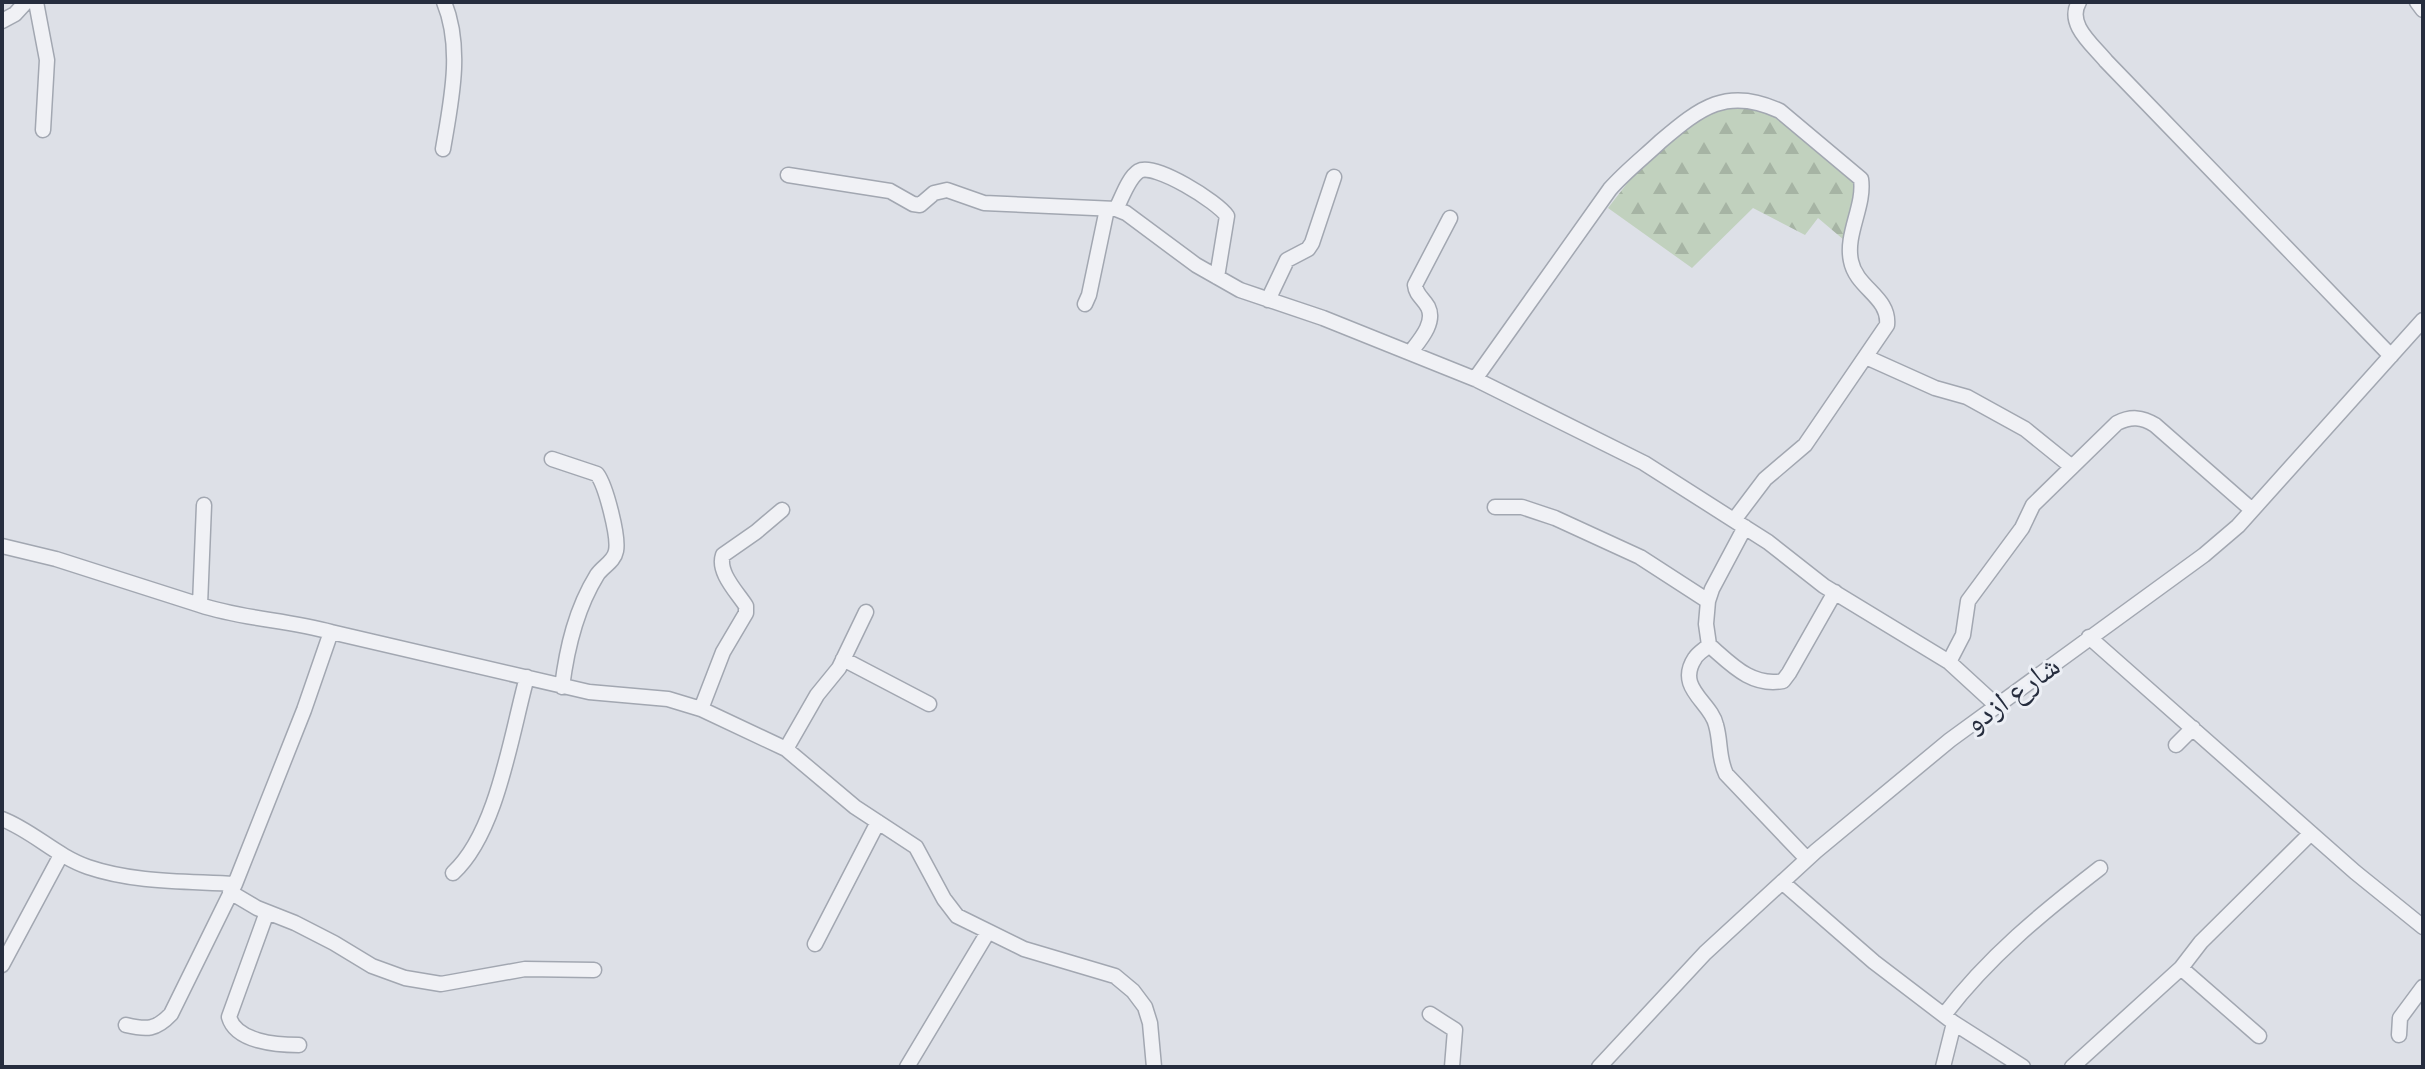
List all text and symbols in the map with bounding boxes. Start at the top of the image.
street label: شارع ازدو [1957,647,2067,741]

